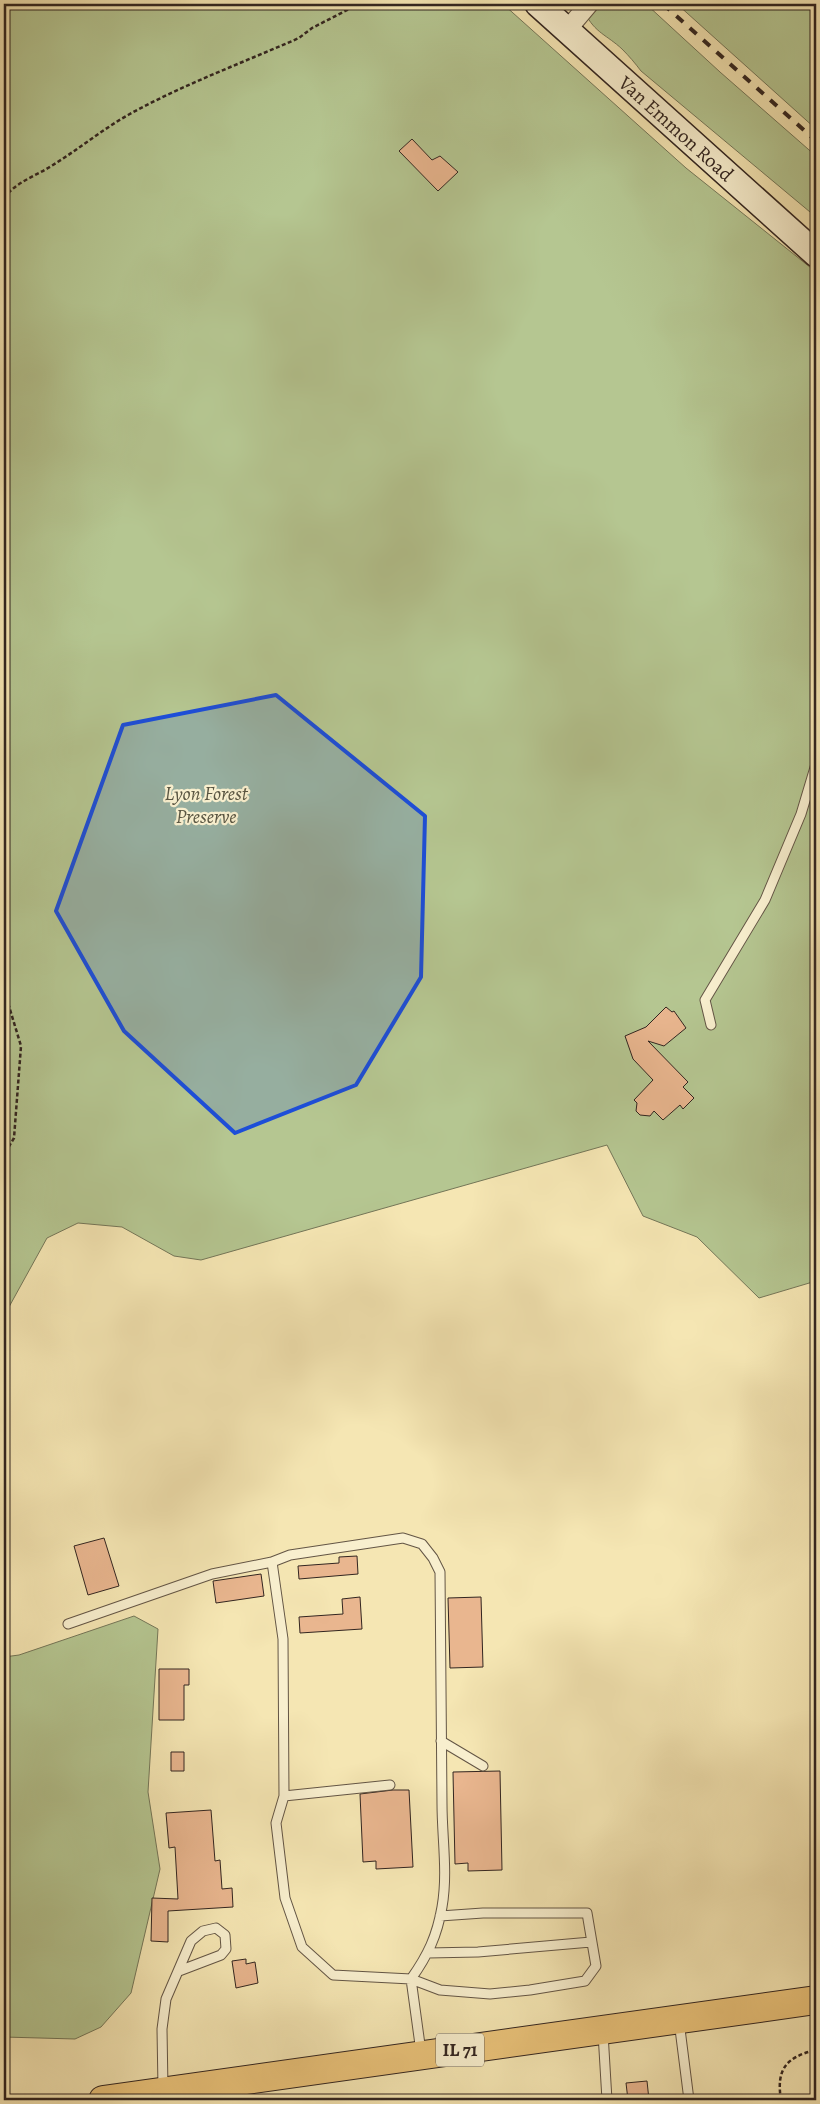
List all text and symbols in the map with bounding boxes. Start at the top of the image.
street label: Van Emmon Road [612,69,740,187]
park label: Lyon Forest Preserve [165,780,249,830]
road number: IL 71 [436,2034,484,2066]

